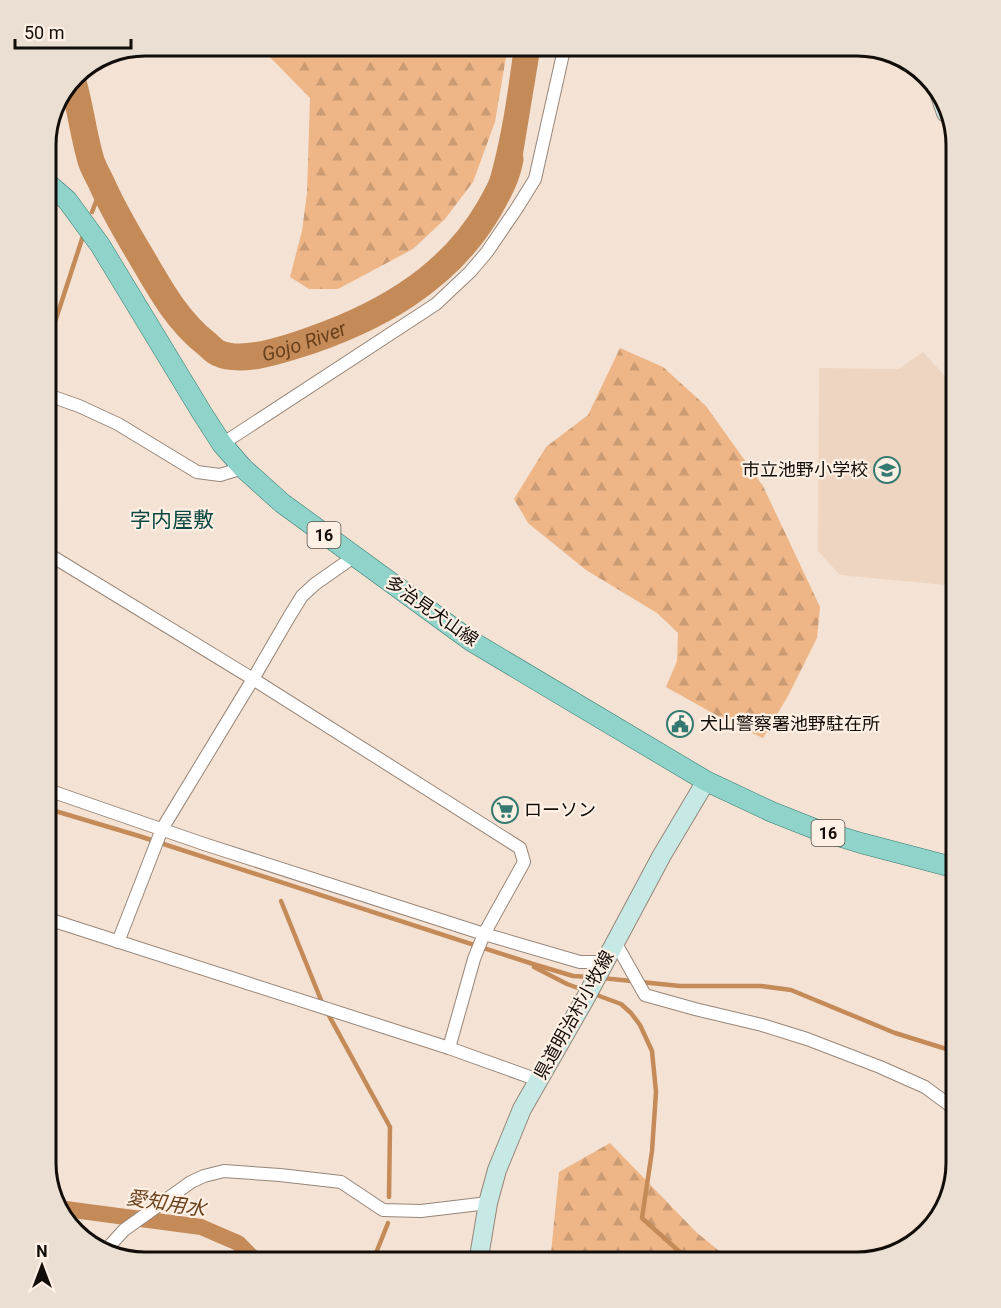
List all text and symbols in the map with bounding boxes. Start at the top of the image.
scale bar [15,12,130,50]
text: 50 m [24,22,64,43]
water label: Gojo River [259,316,351,366]
school or university icon: 市立池野小学校 [872,455,902,485]
place label: 市立池野小学校 [742,459,868,480]
district label: 字内屋敷 [130,508,214,532]
road number: 16 [308,522,340,548]
street label: 多治見犬山線 [382,571,483,650]
public building icon: 犬山警察署池野駐在所 [665,709,695,739]
place label: 犬山警察署池野駐在所 [700,713,880,734]
supermarket icon: ローソン [490,795,520,825]
place label: ローソン [524,799,596,820]
road number: 16 [812,820,844,846]
street label: 県道明治村小牧線 [529,947,618,1083]
water label: 愛知用水 [125,1185,209,1221]
north arrow [12,1236,72,1296]
text: N [36,1242,48,1261]

